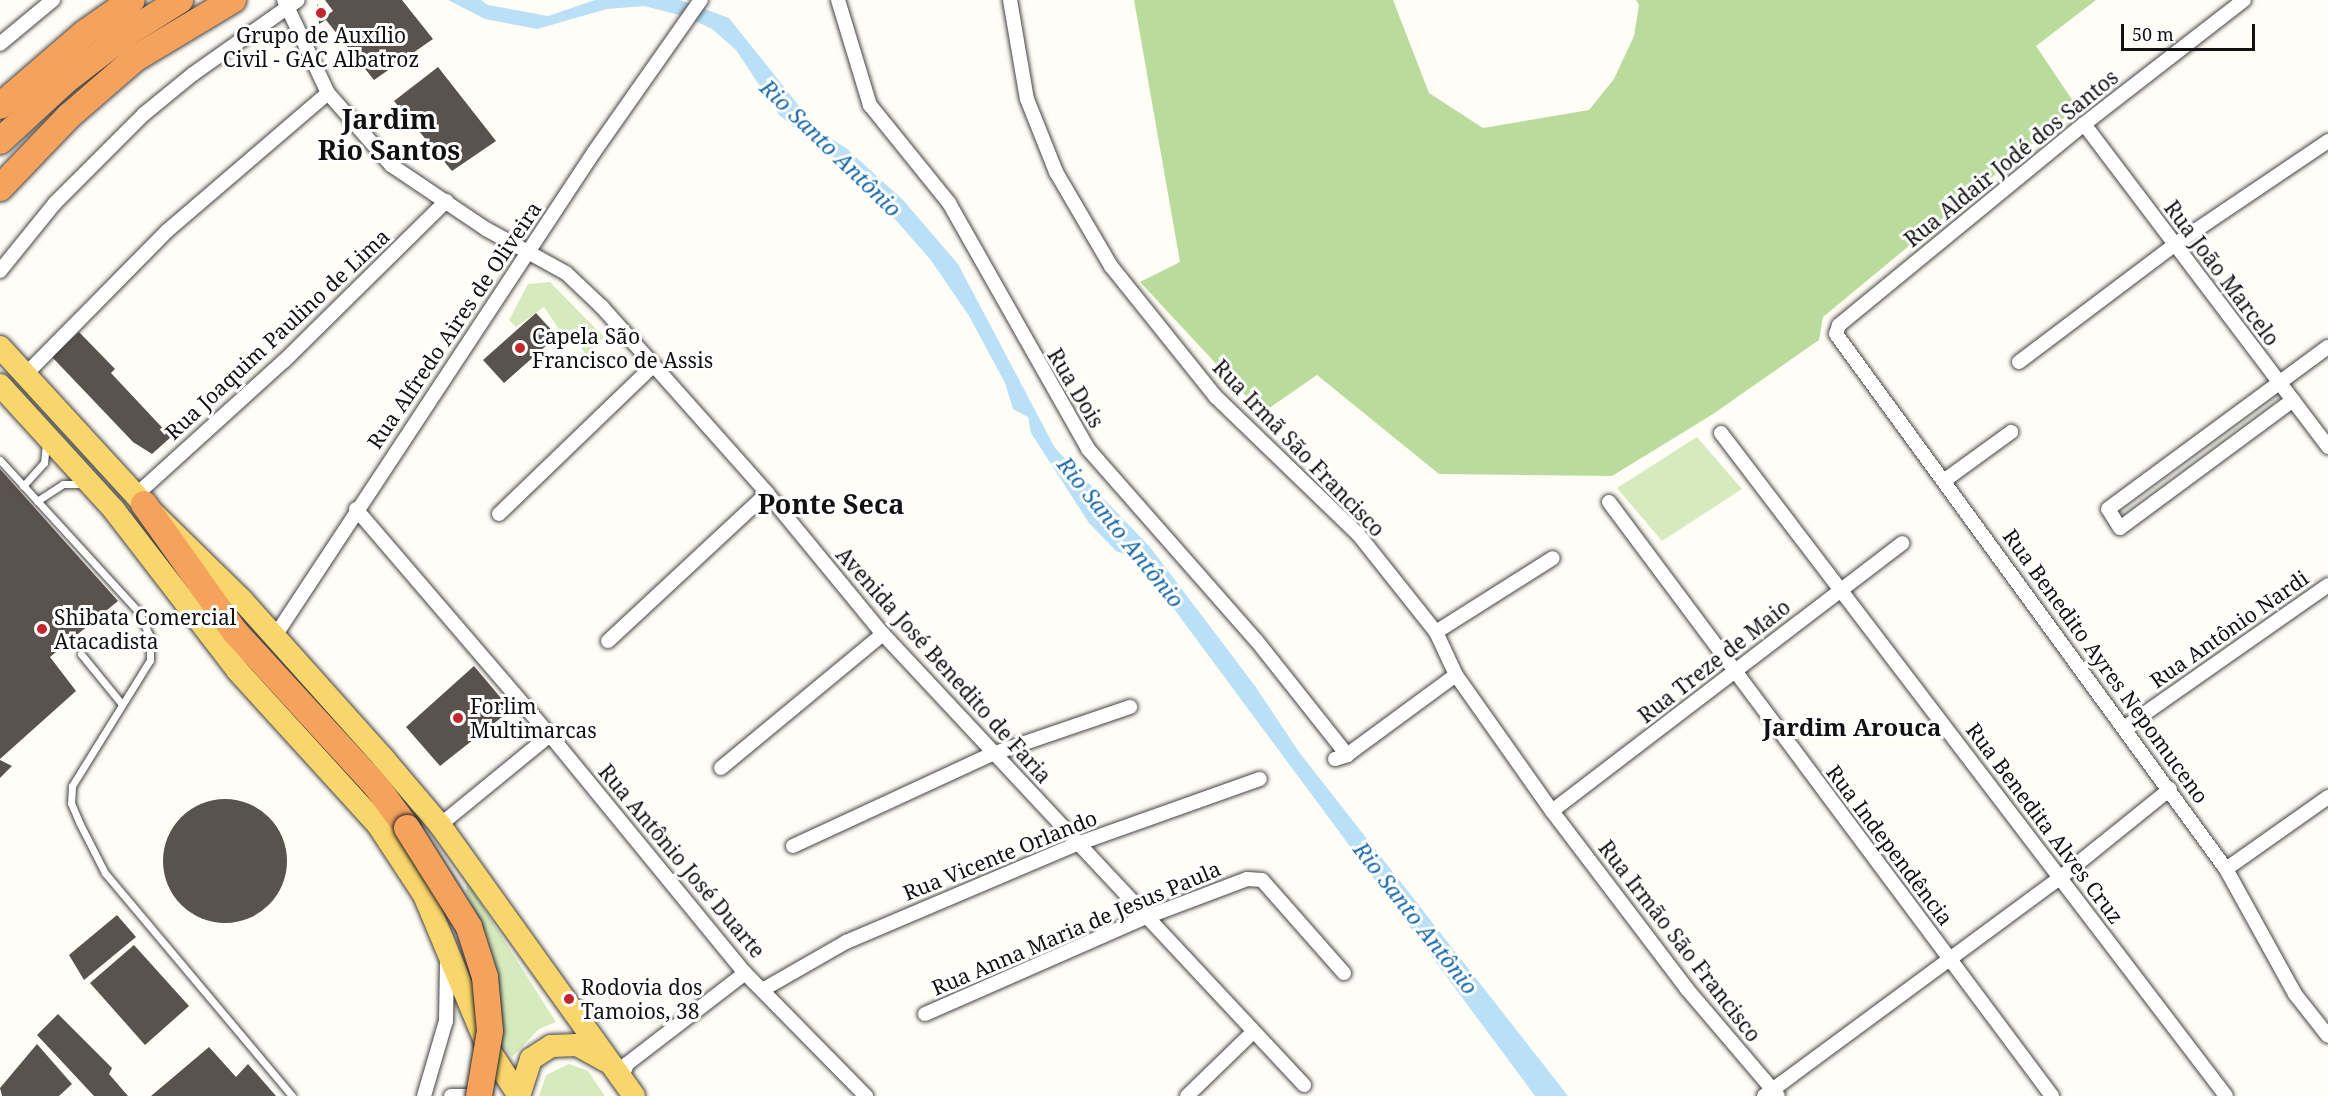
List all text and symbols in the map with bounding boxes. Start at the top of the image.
marker: Grupo de Auxílio Civil - GAC Albatroz [314,6,328,20]
scale bar [2124,12,2258,50]
place label: Grupo de Auxílio Civil - GAC Albatroz [223,22,419,72]
text: 50 m [2132,22,2174,46]
street label: Rua Aldair Jodé dos Santos [1899,64,2123,252]
water label: Rio Santo Antônio [755,74,907,222]
district label: Jardim Rio Santos [318,102,460,165]
street label: Rua João Marcelo [2159,196,2285,350]
street label: Rua Alfredo Aires de Oliveira [362,197,546,453]
street label: Rua Joaquim Paulino de Lima [160,223,394,445]
place label: Capela São Francisco de Assis [532,323,713,373]
marker: Capela São Francisco de Assis [513,341,527,355]
street label: Rua Dois [1043,344,1109,432]
street label: Rua Irmã São Francisco [1208,354,1390,542]
water label: Rio Santo Antônio [1052,451,1190,613]
district label: Ponte Seca [758,488,904,520]
street label: Rua Benedito Ayres Nepomuceno [1998,524,2214,808]
street label: Avenida José Benedito de Faria [831,542,1057,788]
street label: Rua Antônio Nardi [2145,565,2313,693]
street label: Rua Treze de Maio [1633,594,1795,728]
place label: Shibata Comercial Atacadista [54,604,236,654]
marker: Shibata Comercial Atacadista [35,622,49,636]
place label: Forlim Multimarcas [470,693,597,743]
marker: Forlim Multimarcas [451,711,465,725]
district label: Jardim Arouca [1763,713,1941,741]
street label: Rua Benedita Alves Cruz [1961,718,2129,928]
street label: Rua Antônio José Duarte [594,759,770,963]
street label: Rua Independência [1822,760,1958,930]
street label: Rua Vicente Orlando [899,805,1101,905]
street label: Rua Irmão São Francisco [1594,835,1766,1047]
water label: Rio Santo Antônio [1348,837,1484,999]
street label: Rua Anna Maria de Jesus Paula [928,856,1224,1000]
place label: Rodovia dos Tamoios, 38 [581,974,703,1024]
marker: Rodovia dos Tamoios, 38 [562,992,576,1006]

